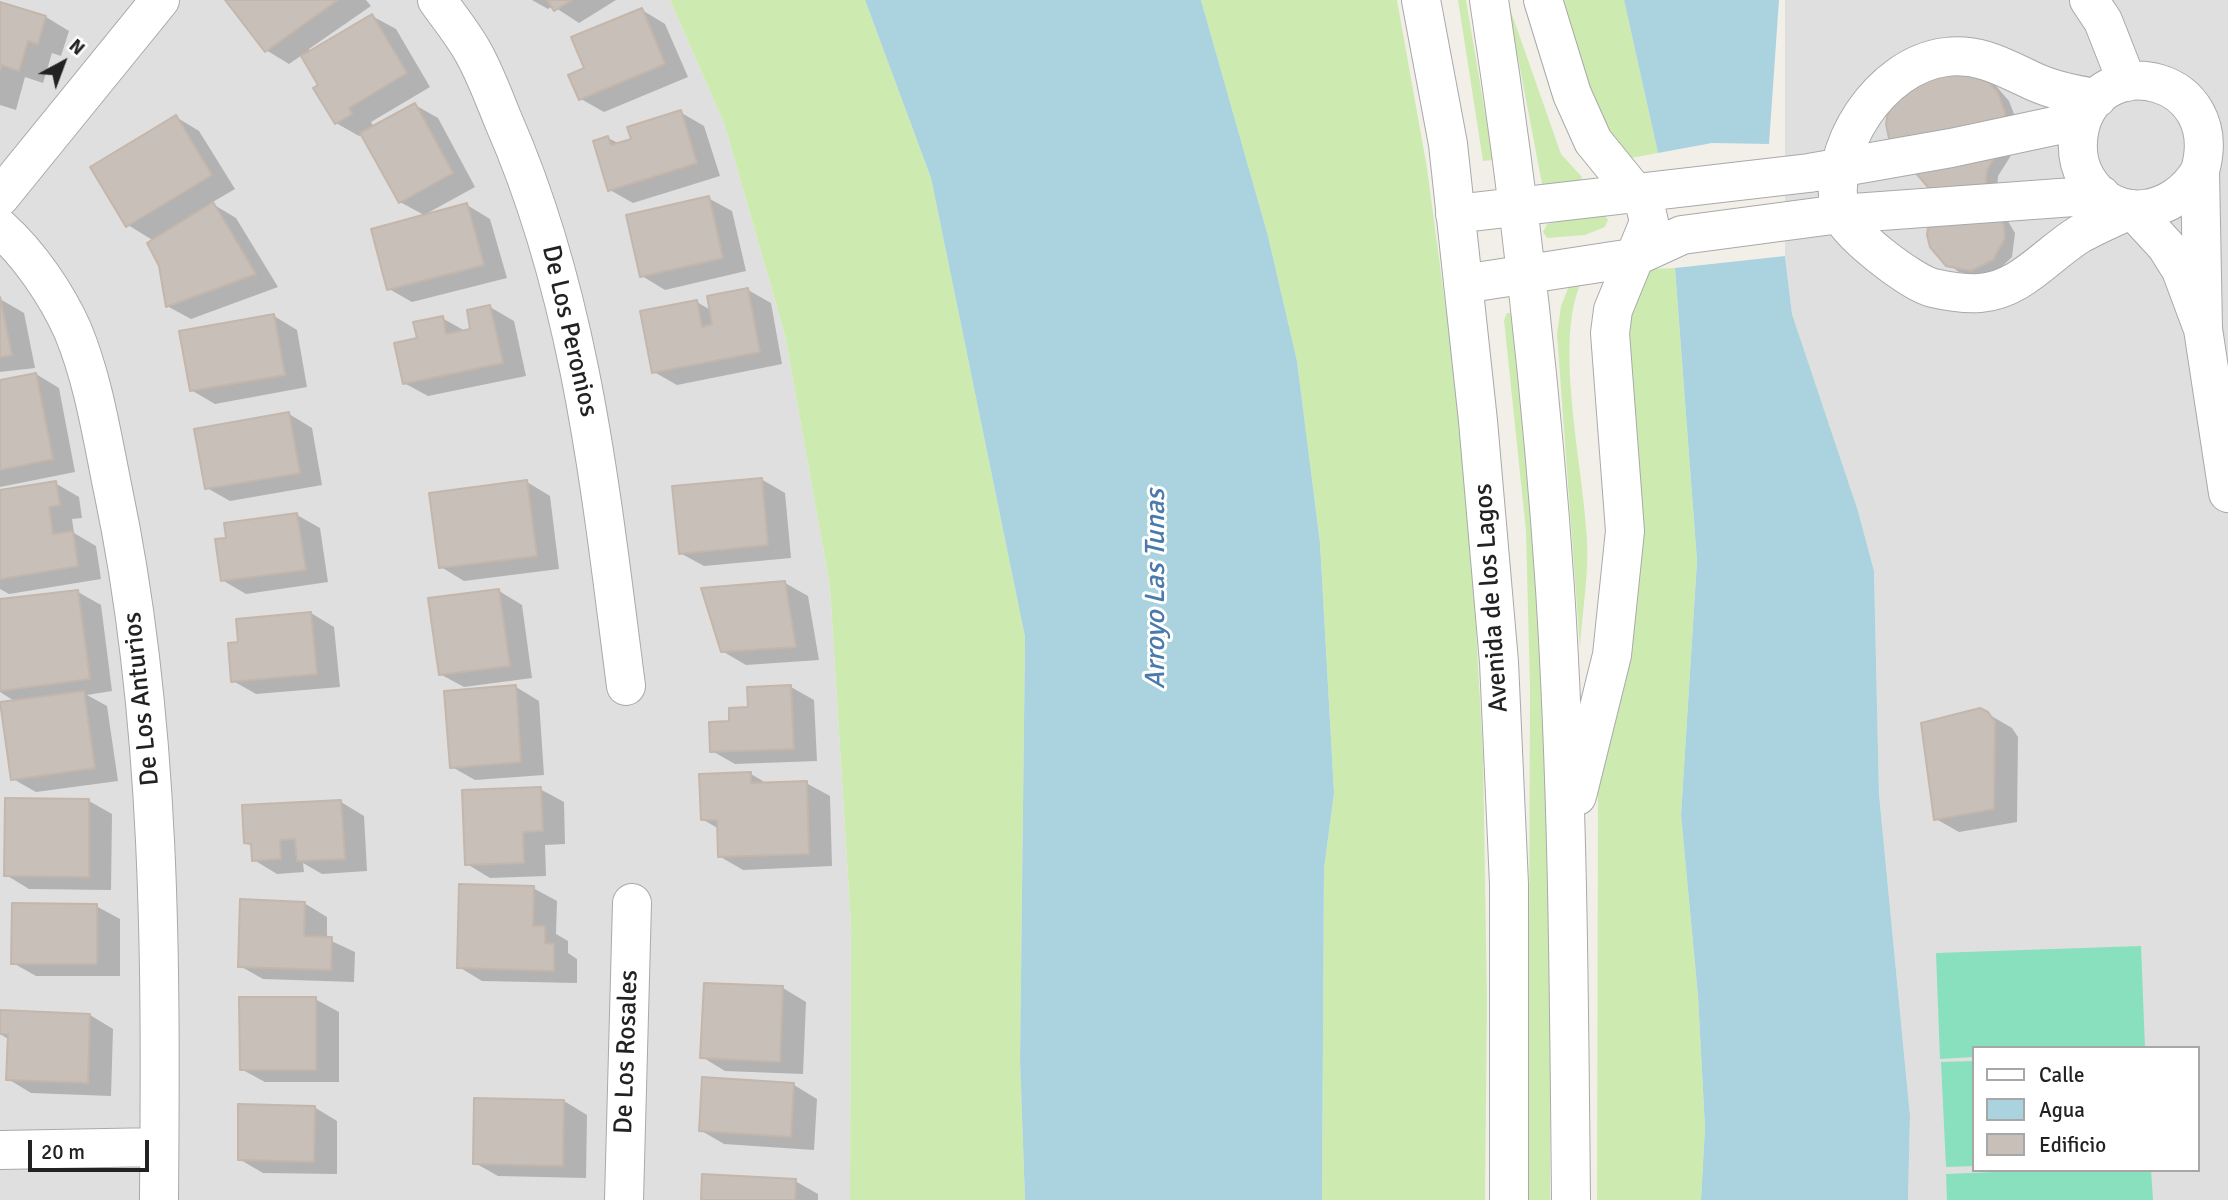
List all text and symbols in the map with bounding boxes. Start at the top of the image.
north arrow [28,28,98,98]
text: N [64,34,90,61]
street label: De Los Peronios [534,242,604,420]
street label: Avenida de los Lagos [1468,482,1516,714]
water label: Arroyo Las Tunas [1140,489,1174,689]
street label: De Los Anturios [117,611,167,787]
street label: De Los Rosales [609,969,645,1135]
legend [1972,1046,2200,1172]
text: Calle [2039,1062,2085,1088]
text: Agua [2039,1097,2085,1123]
scale bar [32,1126,152,1170]
text: Edificio [2039,1132,2106,1158]
text: 20 m [41,1139,85,1165]

